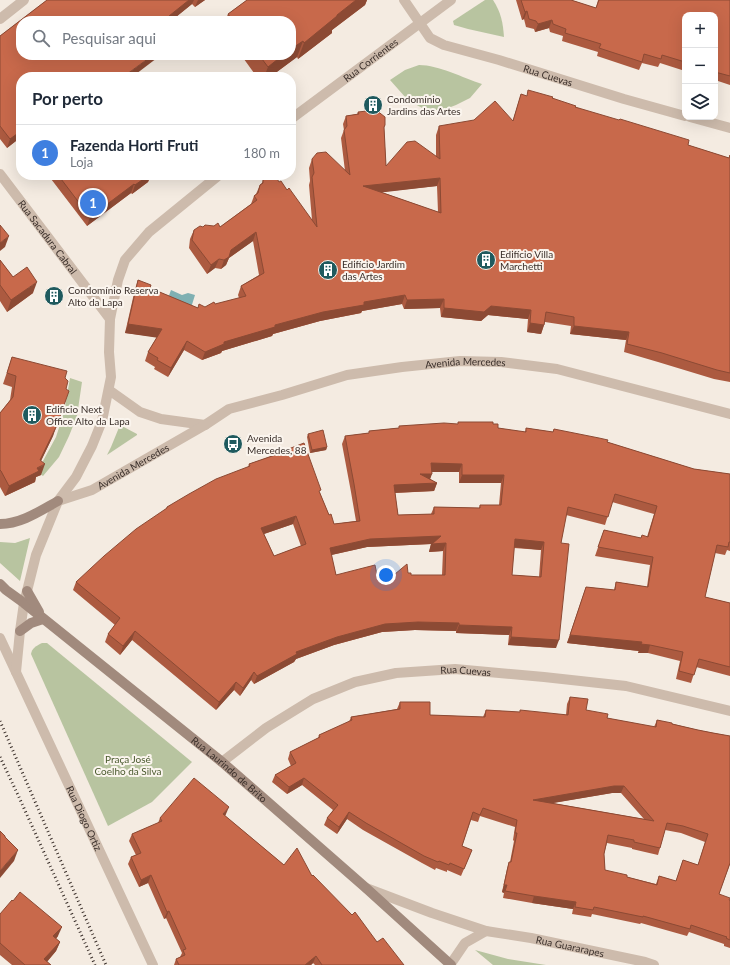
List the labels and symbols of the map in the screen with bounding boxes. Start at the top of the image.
street label: Rua Corrientes [341,36,400,84]
street label: Rua Cuevas [522,62,574,89]
place label: Condomínio Jardins das Artes [387,93,461,117]
building icon: Condomínio Jardins das Artes [362,94,384,116]
pin: 1 [80,188,106,218]
street label: Rua Sacadura Cabral [16,198,80,276]
place label: Edifício Villa Marchetti [500,248,553,272]
building icon: Edifício Villa Marchetti [475,249,497,271]
place label: Edifício Jardim das Artes [342,258,405,282]
building icon: Edifício Jardim das Artes [317,259,339,281]
place label: Condomínio Reserva Alto da Lapa [68,284,158,308]
building icon: Condomínio Reserva Alto da Lapa [43,285,65,307]
street label: Avenida Mercedes [424,355,506,371]
place label: Edificio Next Office Alto da Lapa [46,403,130,427]
building icon: Edificio Next Office Alto da Lapa [21,404,43,426]
place label: Avenida Mercedes, 88 [247,432,307,456]
bus stop icon: Avenida Mercedes, 88 [222,433,244,455]
street label: Avenida Mercedes [95,441,171,492]
your location [376,565,396,585]
street label: Rua Cuevas [440,663,492,678]
street label: Rua Laurindo de Brito [189,734,270,805]
park label: Praça José Coelho da Silva [95,753,162,777]
street label: Rua Diogo Ortiz [64,784,105,853]
street label: Rua Guararapes [535,933,605,959]

